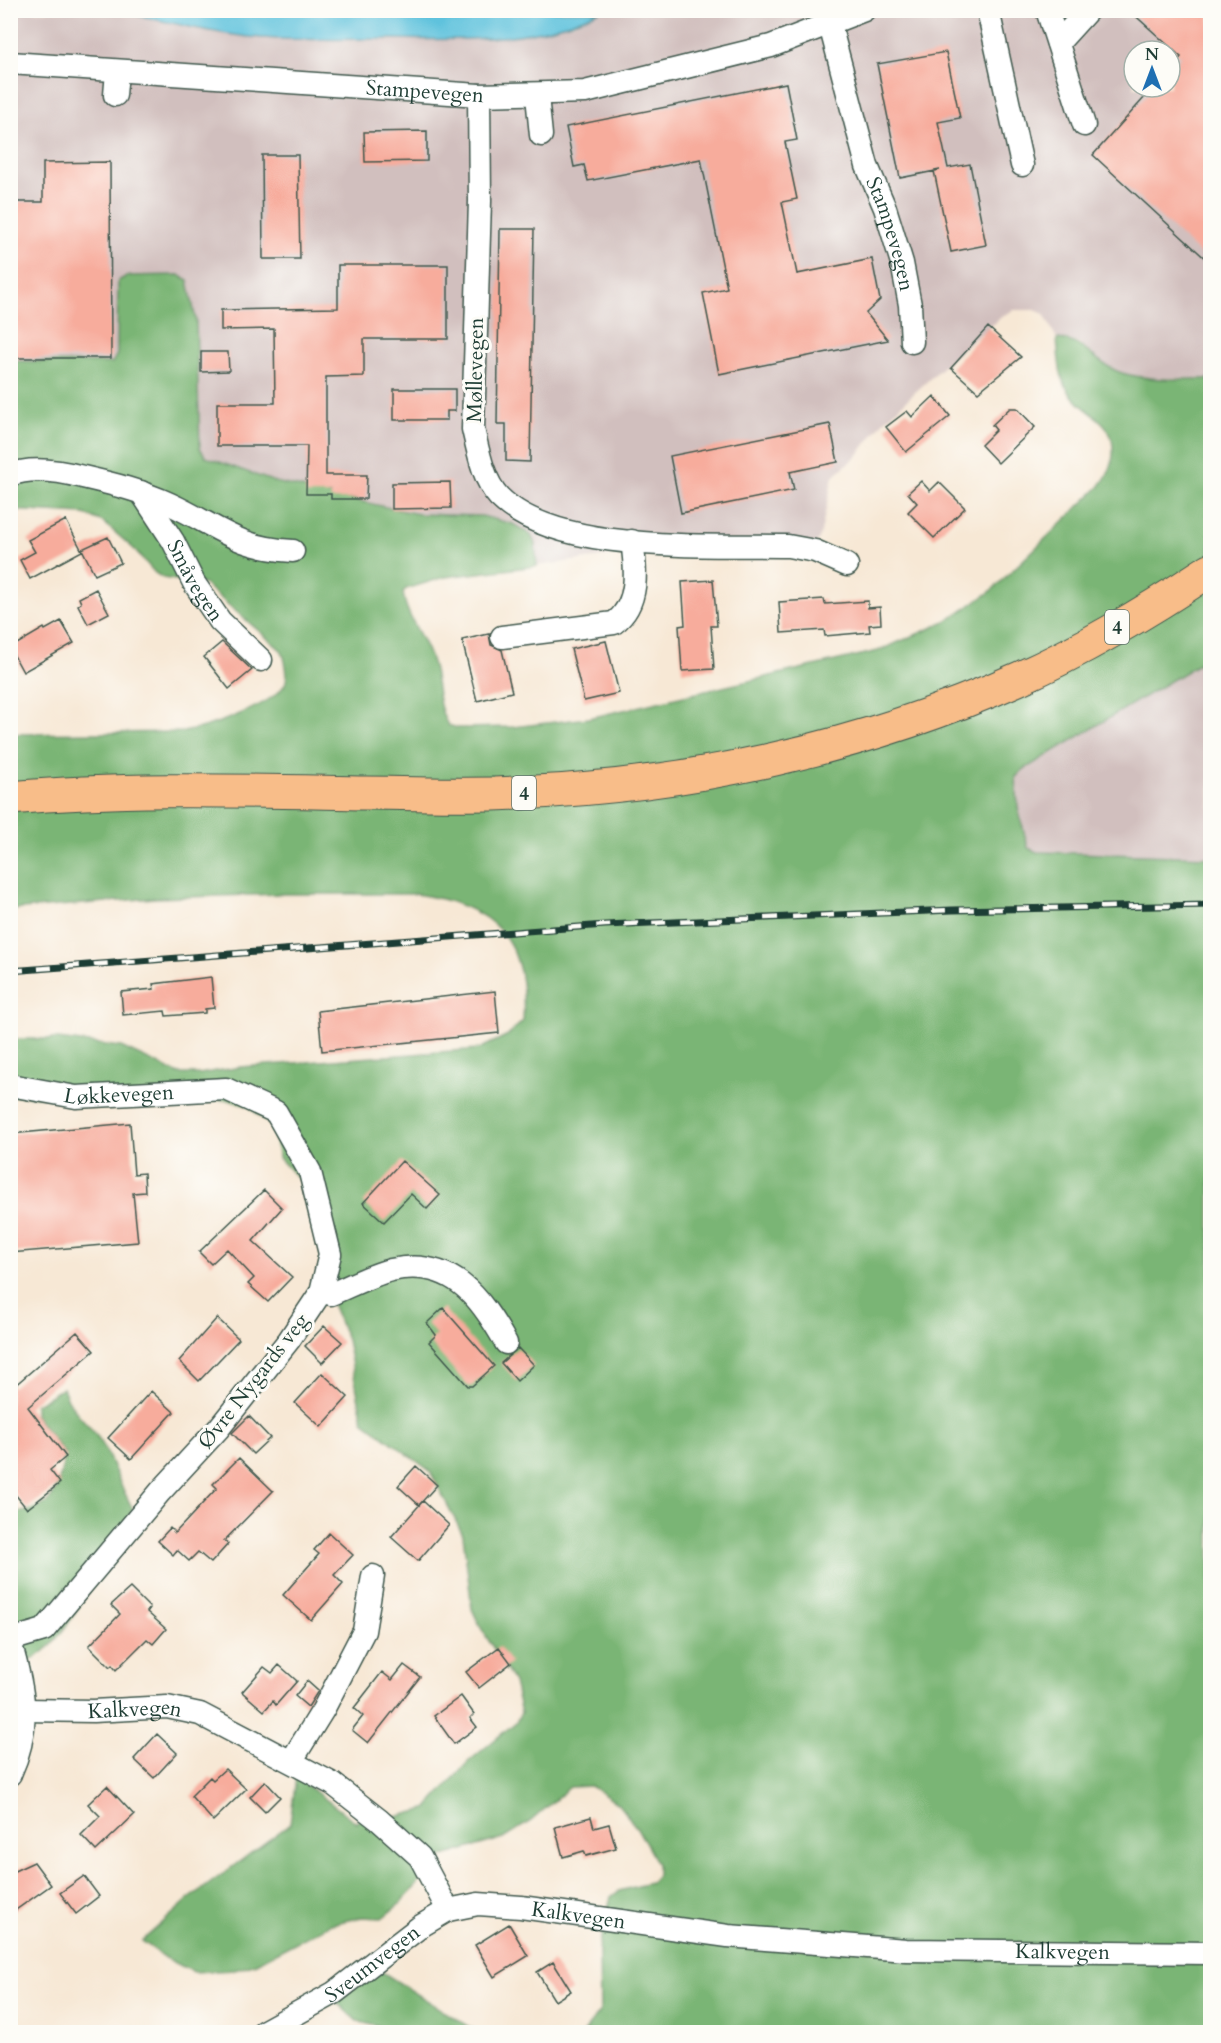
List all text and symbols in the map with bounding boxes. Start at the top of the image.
north arrow [1122,39,1182,99]
text: N [1145,44,1159,66]
street label: Stampevegen [365,73,485,110]
street label: Stampevegen [858,173,921,293]
street label: Møllevegen [460,317,491,423]
street label: Småvegen [160,535,230,628]
road number: 4 [1105,610,1129,644]
road number: 4 [512,776,536,810]
street label: Løkkevegen [61,1078,175,1112]
street label: Øvre Nygards veg [191,1307,316,1455]
street label: Kalkvegen [87,1693,185,1726]
street label: Kalkvegen [530,1895,627,1936]
street label: Sveumvegen [320,1918,426,2010]
street label: Kalkvegen [1015,1937,1110,1967]

